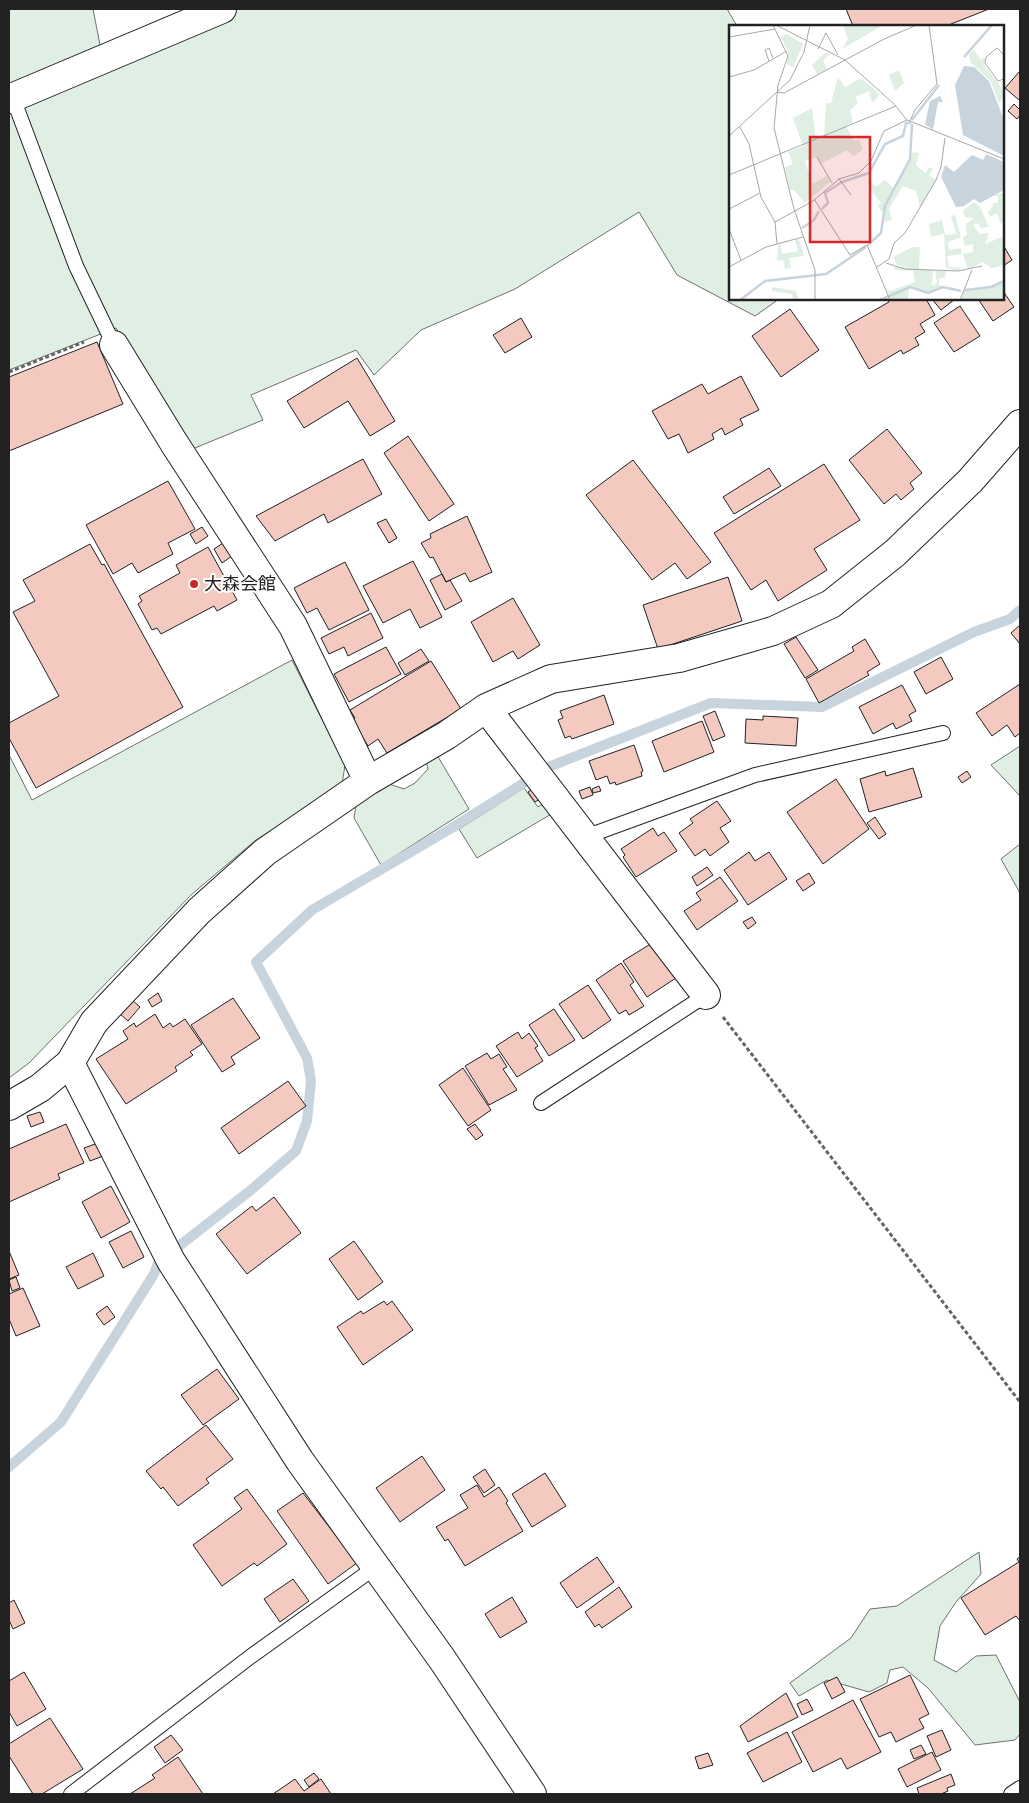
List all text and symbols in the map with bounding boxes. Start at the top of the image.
inset map [729,25,1004,300]
place label: 大森会館 [204,573,276,595]
marker: 大森会館 [188,578,200,590]

